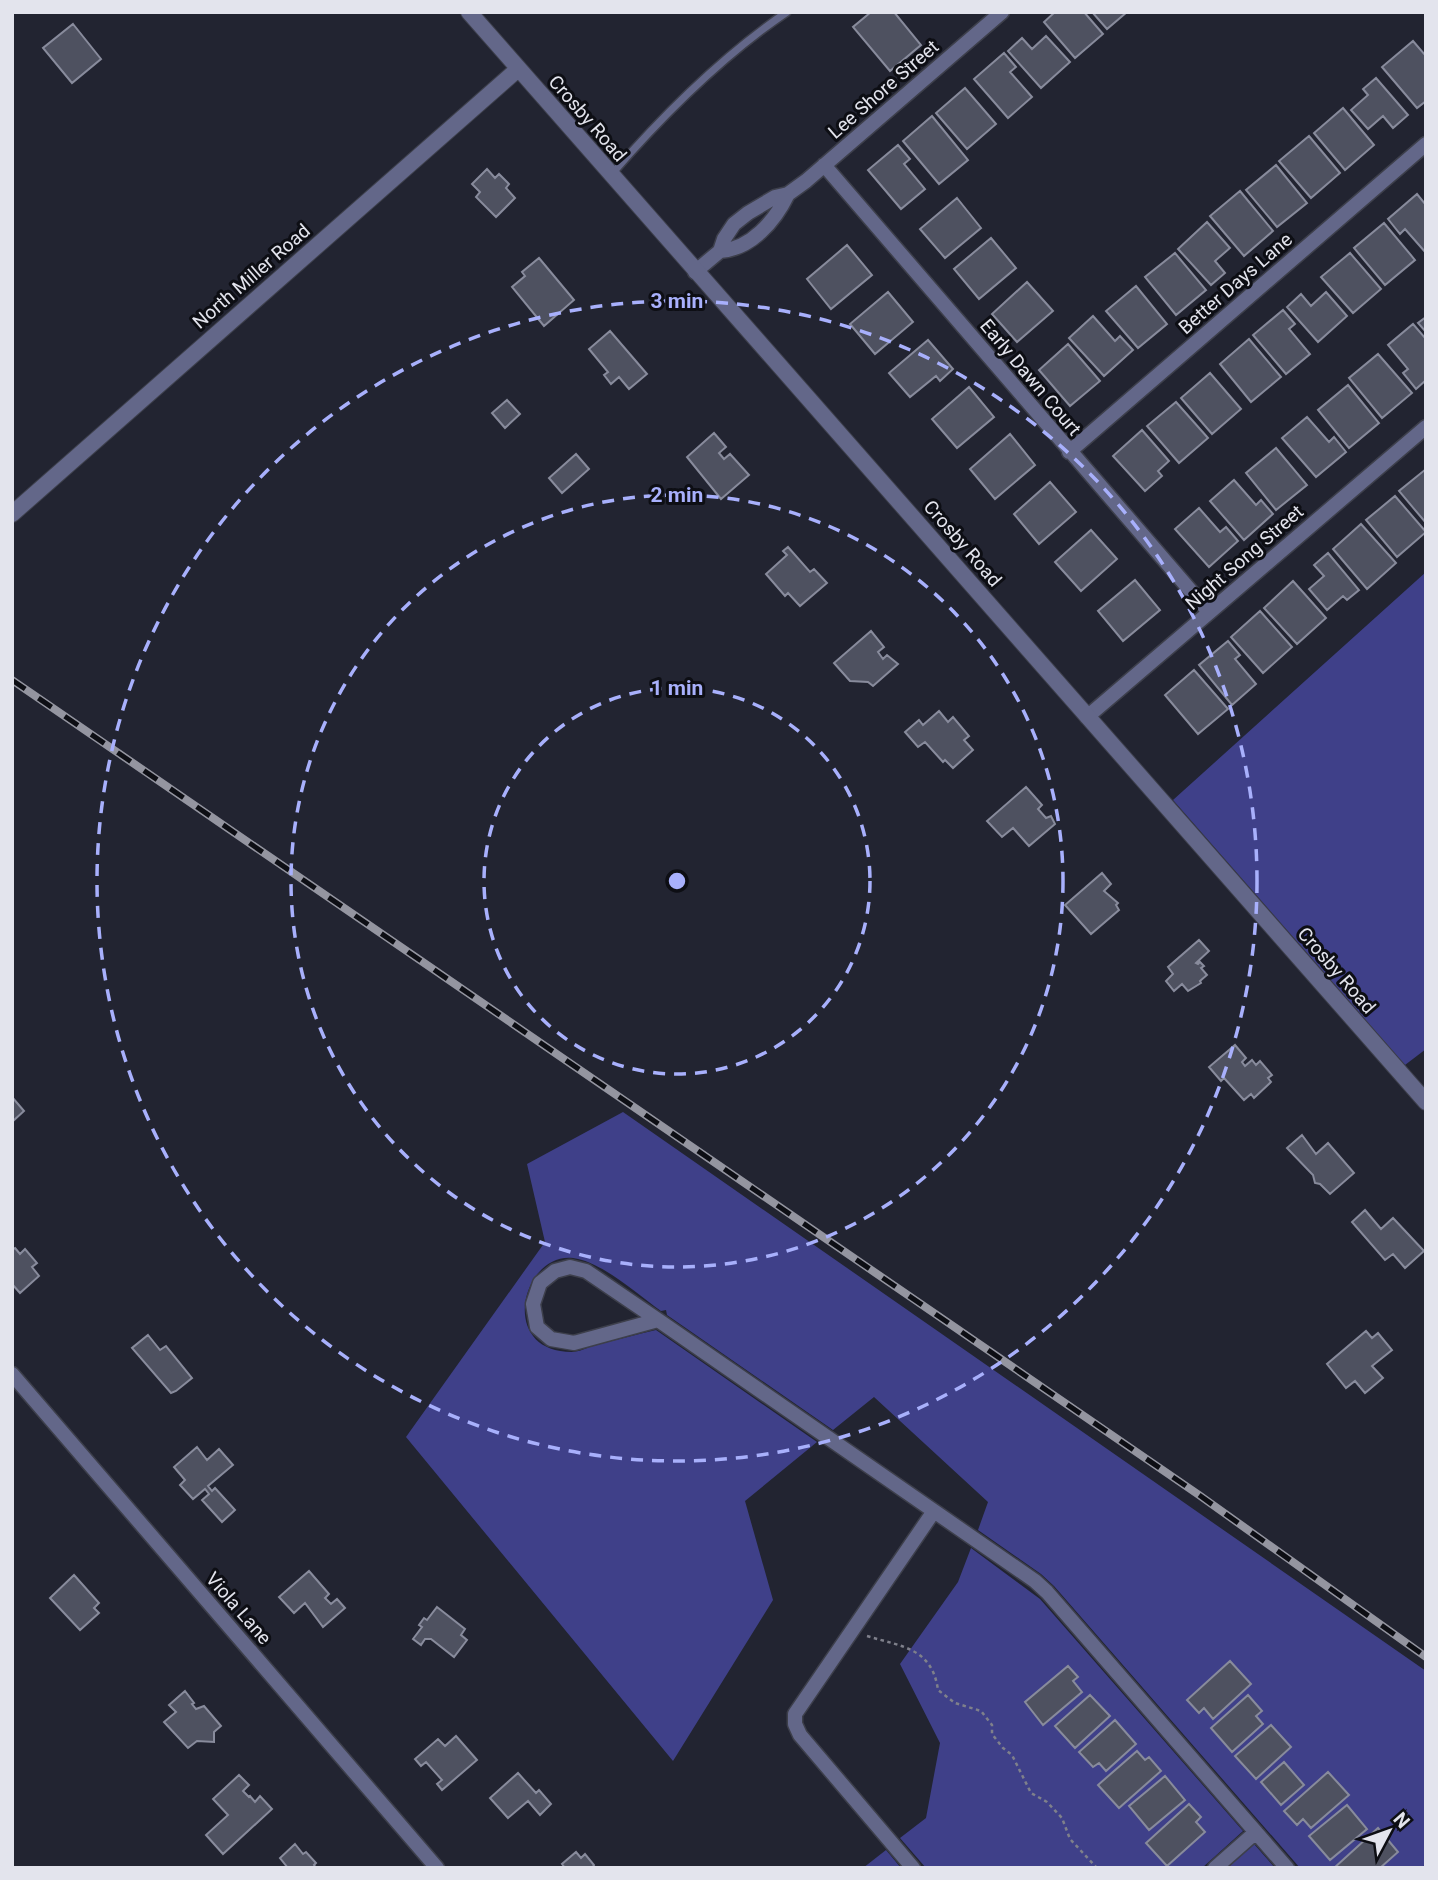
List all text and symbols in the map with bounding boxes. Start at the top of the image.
street label: Lee Shore Street [823,35,943,144]
street label: Crosby Road [544,70,631,166]
street label: North Miller Road [188,219,315,334]
street label: Better Days Lane [1174,228,1297,339]
text: 3 min [651,289,703,313]
street label: Early Dawn Court [975,314,1086,440]
text: 2 min [651,483,703,507]
street label: Crosby Road [919,495,1006,591]
street label: Night Song Street [1181,500,1308,615]
text: 1 min [651,676,703,700]
centre of rings [665,869,689,893]
street label: Crosby Road [1293,922,1380,1018]
street label: Viola Lane [201,1567,276,1649]
north arrow [1354,1796,1424,1866]
text: N [1388,1808,1415,1833]

